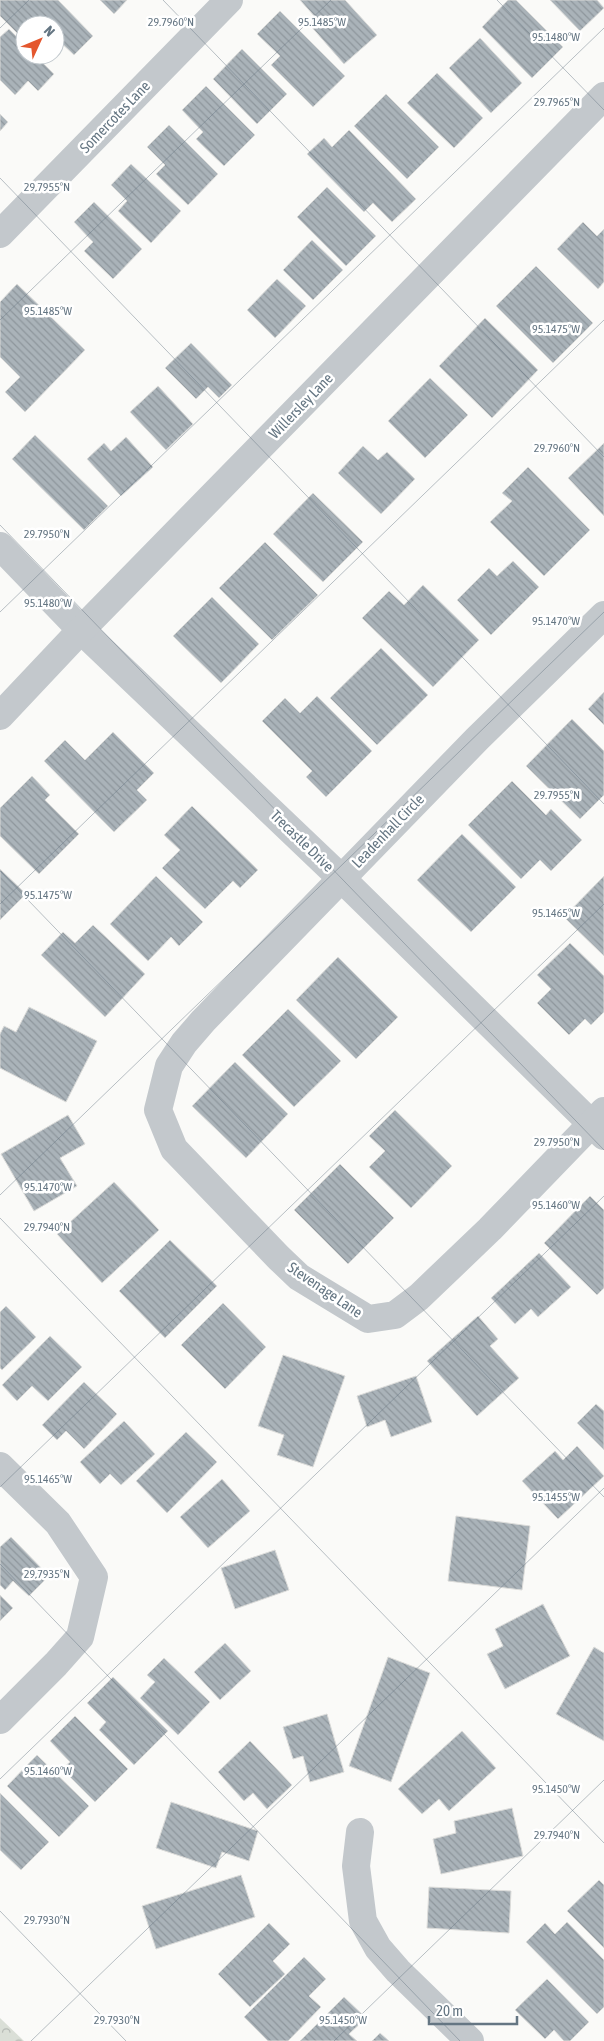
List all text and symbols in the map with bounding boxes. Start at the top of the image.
north arrow [15,15,65,65]
text: 29.7960°N [148,15,194,29]
text: 95.1485°W [298,15,346,29]
text: N [41,22,58,39]
text: 95.1480°W [532,30,580,44]
street label: Somercotes Lane [76,77,153,156]
text: 29.7965°N [534,95,580,109]
text: 29.7955°N [24,180,70,194]
text: 95.1485°W [24,304,72,318]
text: 95.1475°W [532,322,580,336]
street label: Willersley Lane [265,369,336,442]
text: 29.7960°N [534,441,580,455]
text: 29.7950°N [24,527,70,541]
text: 95.1480°W [24,596,72,610]
text: 95.1470°W [532,614,580,628]
text: 29.7955°N [534,788,580,802]
street label: Leadenhall Circle [348,790,427,871]
street label: Trecastle Drive [267,806,337,875]
text: 95.1475°W [24,888,72,902]
text: 95.1465°W [532,906,580,920]
text: 29.7950°N [534,1135,580,1149]
text: 95.1470°W [24,1180,72,1194]
text: 95.1460°W [532,1198,580,1212]
text: 29.7940°N [24,1220,70,1234]
street label: Stevenage Lane [285,1258,366,1321]
text: 95.1465°W [24,1472,72,1486]
text: 95.1455°W [532,1490,580,1504]
text: 29.7935°N [24,1567,70,1581]
text: 95.1460°W [24,1764,72,1778]
text: 95.1450°W [532,1782,580,1796]
text: 29.7940°N [534,1828,580,1842]
text: 29.7930°N [24,1913,70,1927]
scale bar [429,1994,516,2026]
text: 20 m [436,2002,463,2019]
text: 29.7930°N [94,2013,140,2027]
text: 95.1450°W [319,2013,367,2027]

